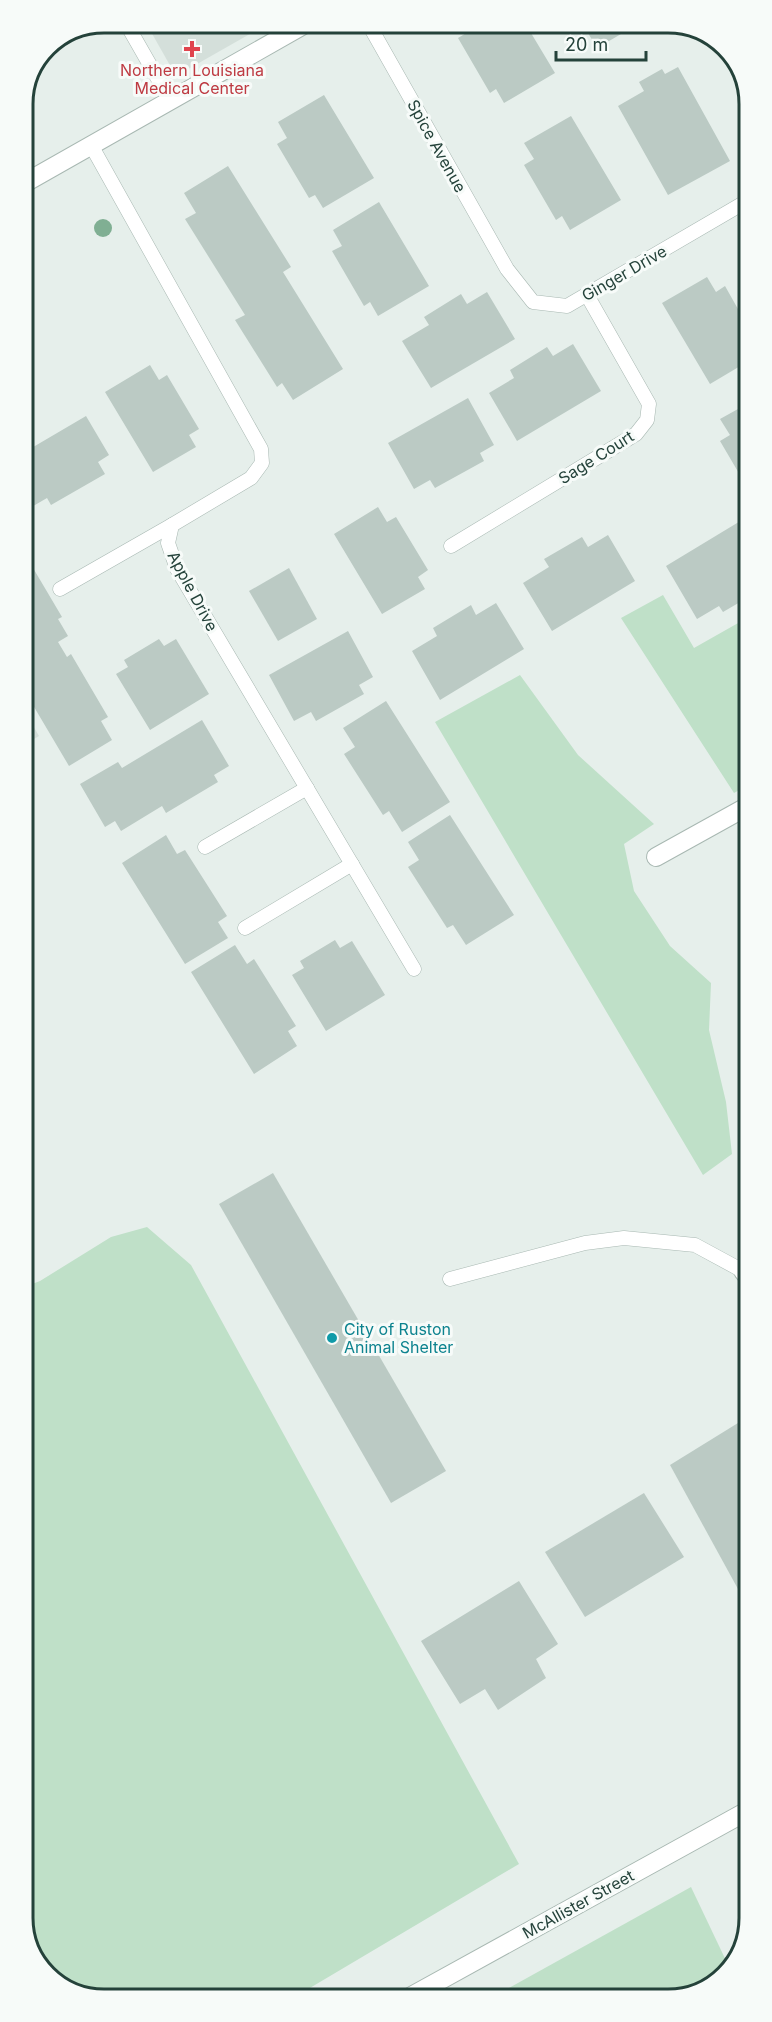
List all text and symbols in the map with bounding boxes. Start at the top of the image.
scale bar [556,24,646,62]
text: 20 m [565,34,608,55]
marker: Northern Louisiana Medical Center [183,40,201,58]
place label: Northern Louisiana Medical Center [120,60,264,98]
street label: Spice Avenue [403,96,471,196]
street label: Ginger Drive [578,241,670,305]
street label: Sage Court [555,426,637,488]
street label: Apple Drive [164,547,222,635]
place label: City of Ruston Animal Shelter [344,1319,453,1357]
marker: City of Ruston Animal Shelter [325,1331,339,1345]
street label: McAllister Street [519,1865,637,1943]

